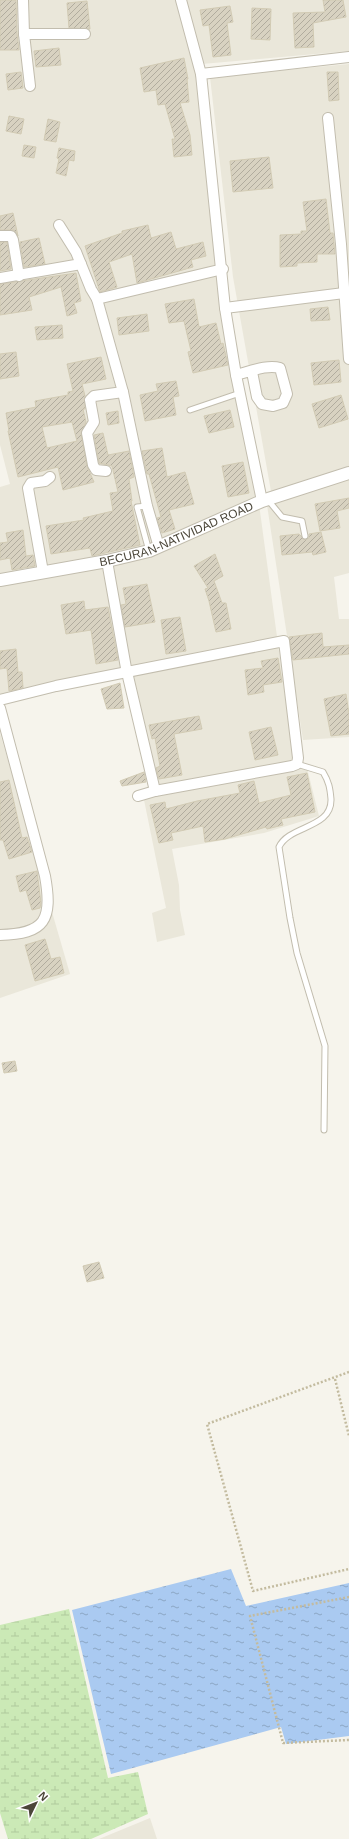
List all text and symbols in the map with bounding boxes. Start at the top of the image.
street label: BECURAN-NATIVIDAD ROAD [98,499,256,569]
north arrow [16,1783,56,1823]
text: N [36,1789,50,1803]

